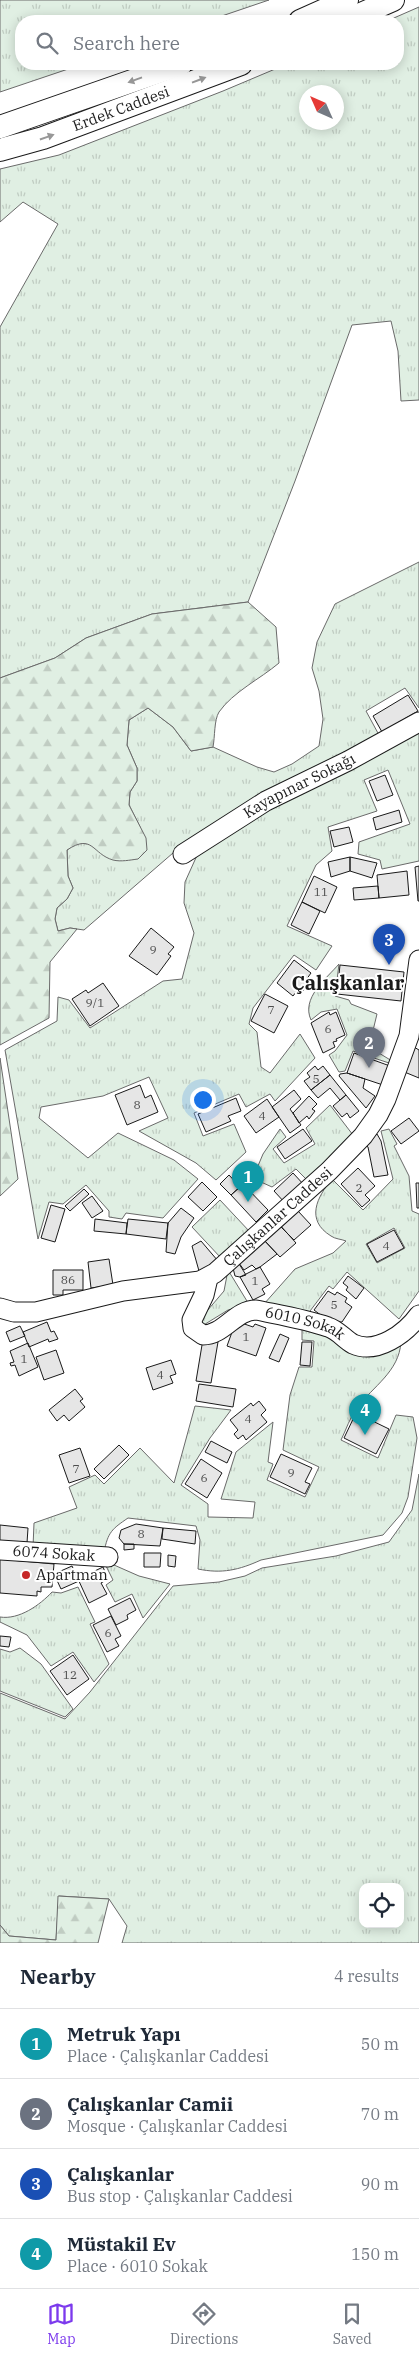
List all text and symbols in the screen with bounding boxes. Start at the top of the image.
search box [15,15,404,70]
icon: search [33,29,61,57]
text: Search here [73,31,180,55]
one-way arrow [192,76,207,84]
one-way arrow [127,77,142,84]
street label: Erdek Caddesi [70,82,172,135]
north arrow [299,85,344,130]
one-way arrow [39,132,54,140]
street label: Kayapınar Sokağı [239,749,359,822]
house number: 11 [314,884,328,899]
pin: 3 [373,924,405,965]
house number: 9 [149,942,157,957]
district label: Çalışkanlar [292,969,405,996]
house number: 9/1 [86,995,104,1010]
house number: 7 [267,1002,275,1017]
house number: 6 [324,1021,332,1036]
pin: 2 [353,1027,385,1068]
house number: 5 [312,1071,320,1086]
your location [190,1087,216,1113]
house number: 8 [133,1097,141,1112]
house number: 4 [258,1108,266,1123]
pin: 1 [232,1161,264,1202]
street label: Çalışkanlar Caddesi [219,1163,336,1270]
house number: 2 [355,1180,363,1195]
house number: 4 [382,1238,390,1253]
house number: 86 [61,1272,75,1287]
house number: 1 [251,1273,259,1288]
house number: 5 [330,1297,338,1312]
street label: 6010 Sokak [264,1302,350,1344]
house number: 1 [242,1329,250,1344]
house number: 1 [20,1351,28,1366]
house number: 4 [156,1367,164,1382]
pin: 4 [349,1394,381,1435]
house number: 4 [244,1411,252,1426]
house number: 7 [72,1461,80,1476]
house number: 9 [287,1465,295,1480]
house number: 6 [200,1470,208,1485]
house number: 8 [137,1526,145,1541]
street label: 6074 Sokak [12,1541,96,1565]
place label: Apartman [36,1565,108,1584]
marker: Apartman [20,1569,32,1581]
house number: 6 [104,1625,112,1640]
house number: 12 [63,1667,77,1682]
map controls [359,1883,404,1928]
button: locate [359,1883,404,1928]
text: Nearby [20,1962,96,1990]
text: 4 results [334,1966,399,1986]
text: Metruk Yapı [67,2022,181,2046]
text: 1 [31,2034,41,2054]
text: 50 m [361,2034,399,2054]
text: Place · Çalışkanlar Caddesi [67,2046,269,2066]
text: Çalışkanlar Camii [67,2092,233,2116]
text: 2 [31,2104,41,2124]
text: 70 m [361,2104,399,2124]
text: Mosque · Çalışkanlar Caddesi [67,2116,288,2136]
text: Çalışkanlar [67,2162,174,2186]
text: 3 [31,2174,41,2194]
text: 90 m [361,2174,399,2194]
text: Bus stop · Çalışkanlar Caddesi [67,2186,293,2206]
text: Müstakil Ev [67,2232,176,2256]
text: 4 [31,2244,41,2264]
text: 150 m [351,2244,399,2264]
text: Place · 6010 Sokak [67,2256,208,2276]
tab: Map [47,2300,76,2348]
tab: Directions [170,2300,238,2348]
tab: Saved [333,2300,372,2348]

